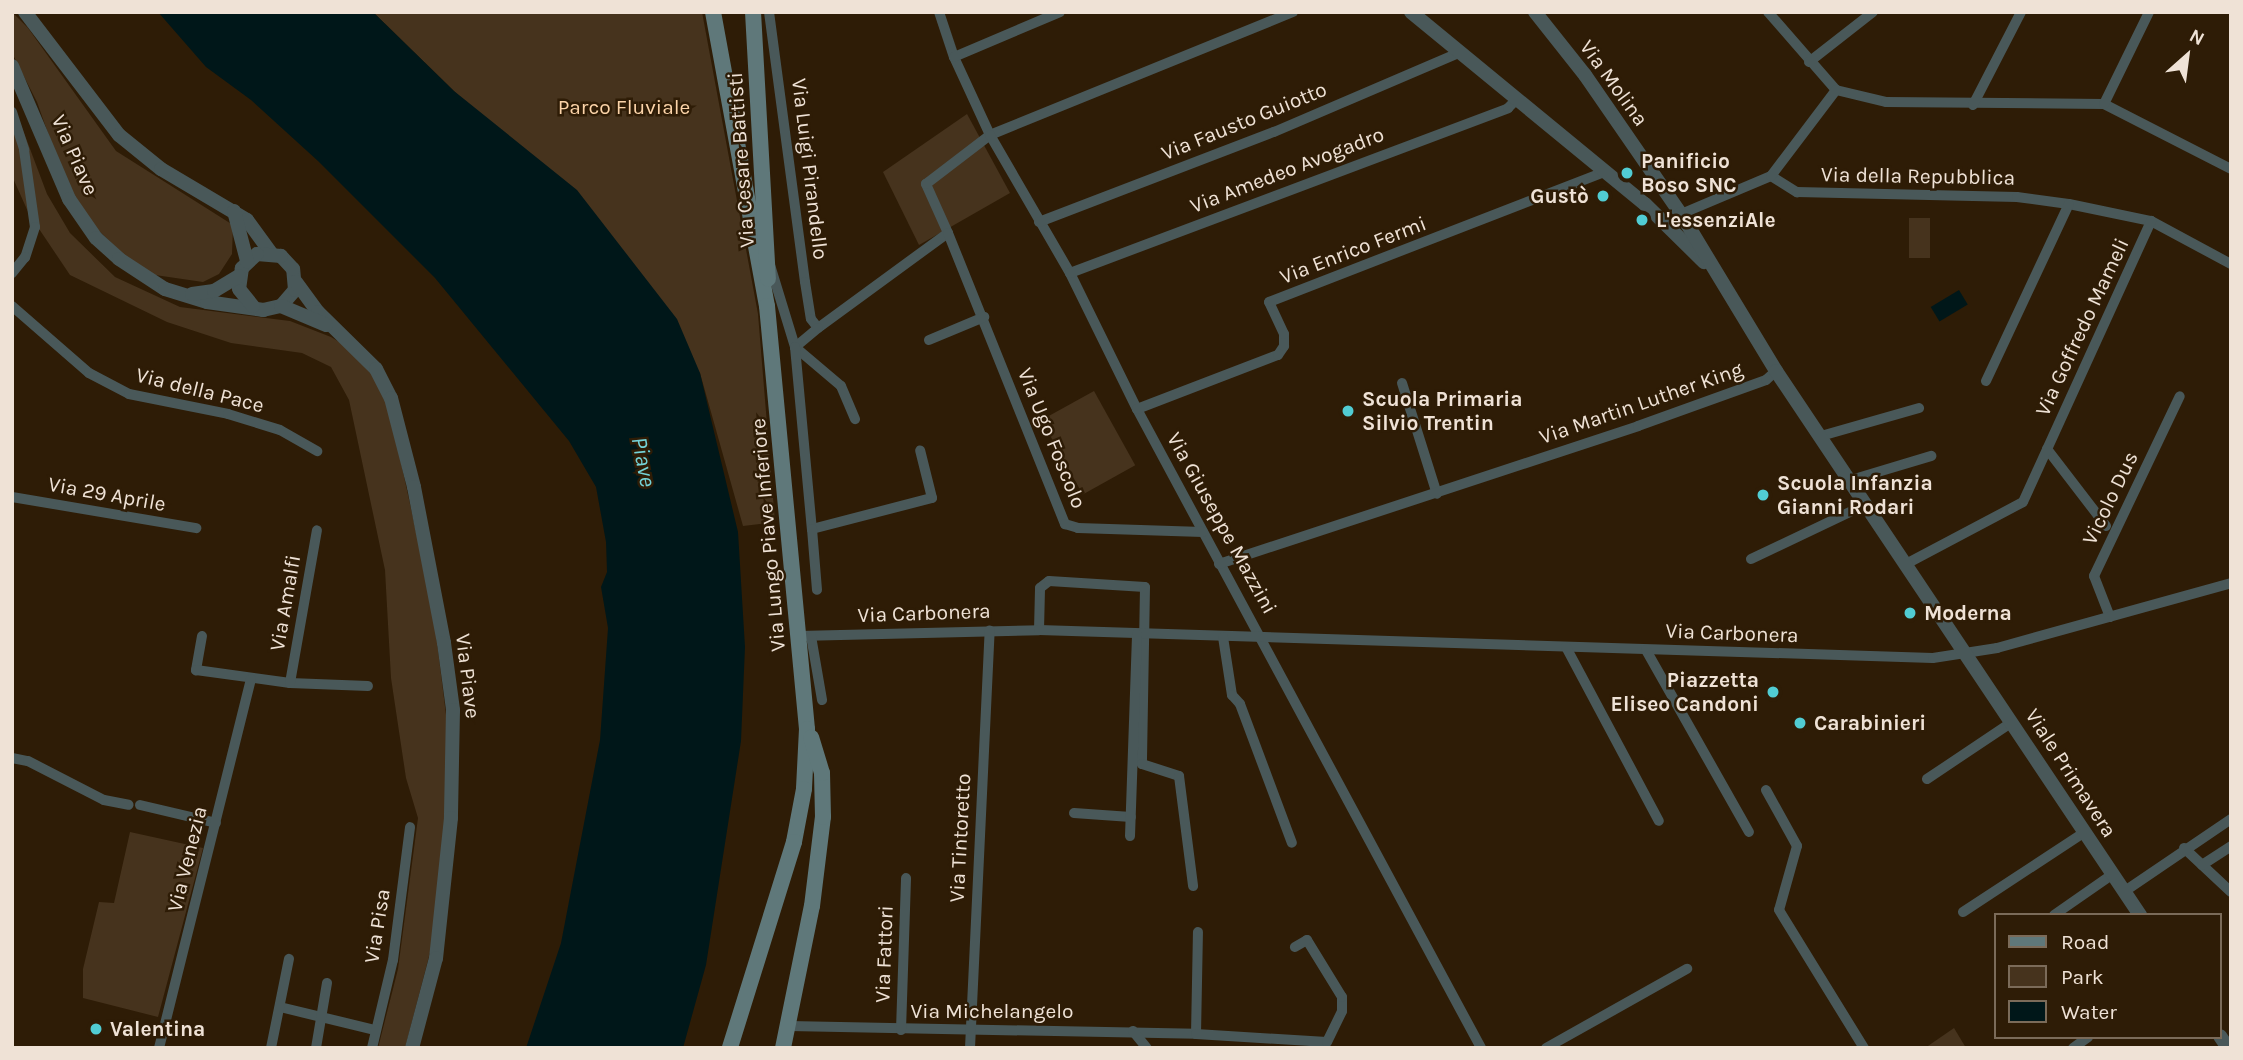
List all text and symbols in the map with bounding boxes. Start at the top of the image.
north arrow [2152,21,2222,91]
text: N [2186,25,2208,50]
street label: Via Molina [1574,35,1654,131]
street label: Via Cesare Battisti [722,71,760,249]
street label: Via Fausto Guiotto [1158,76,1330,166]
street label: Via Luigi Pirandello [786,77,834,261]
park label: Parco Fluviale [558,94,690,120]
street label: Via Piave [46,111,104,199]
street label: Via Amedeo Avogadro [1187,121,1387,219]
place label: Panificio Boso SNC [1641,148,1737,198]
street label: Via della Repubblica [1821,162,2015,190]
marker: Panificio Boso SNC [1619,165,1635,181]
place label: Gustò [1530,183,1589,209]
marker: Gustò [1595,188,1611,204]
place label: L'essenziAle [1656,207,1776,233]
street label: Via Enrico Fermi [1276,210,1430,290]
marker: L'essenziAle [1634,212,1650,228]
street label: Via Goffredo Mameli [2030,234,2134,420]
street label: Via Martin Luther King [1536,356,1746,450]
street label: Via della Pace [133,362,267,418]
street label: Via Ugo Foscolo [1012,364,1092,512]
place label: Scuola Primaria Silvio Trentin [1362,386,1523,436]
marker: Scuola Primaria Silvio Trentin [1340,403,1356,419]
street label: Via Lungo Piave Inferiore [745,417,791,653]
street label: Via Giuseppe Mazzini [1162,428,1282,618]
water label: Piave [625,435,661,489]
street label: Vicolo Dus [2077,447,2143,549]
place label: Scuola Infanzia Gianni Rodari [1777,470,1933,520]
street label: Via 29 Aprile [46,471,168,517]
marker: Scuola Infanzia Gianni Rodari [1755,487,1771,503]
street label: Via Amalfi [264,553,306,653]
street label: Via Carbonera [857,598,991,628]
place label: Moderna [1924,600,2012,626]
marker: Moderna [1902,605,1918,621]
street label: Via Carbonera [1665,618,1799,648]
street label: Via Piave [450,632,486,720]
place label: Piazzetta Eliseo Candoni [1611,667,1759,717]
marker: Piazzetta Eliseo Candoni [1765,684,1781,700]
street label: Viale Primavera [2020,704,2122,842]
place label: Carabinieri [1814,710,1926,736]
marker: Carabinieri [1792,715,1808,731]
street label: Via Tintoretto [944,773,976,903]
street label: Via Venezia [162,804,212,914]
street label: Via Pisa [359,887,395,965]
street label: Via Fattori [870,905,898,1003]
legend [1994,913,2222,1039]
text: Road [2061,930,2109,954]
text: Park [2061,965,2104,989]
street label: Via Michelangelo [910,998,1074,1024]
text: Water [2061,1000,2117,1024]
place label: Valentina [110,1016,205,1042]
marker: Valentina [88,1021,104,1037]

